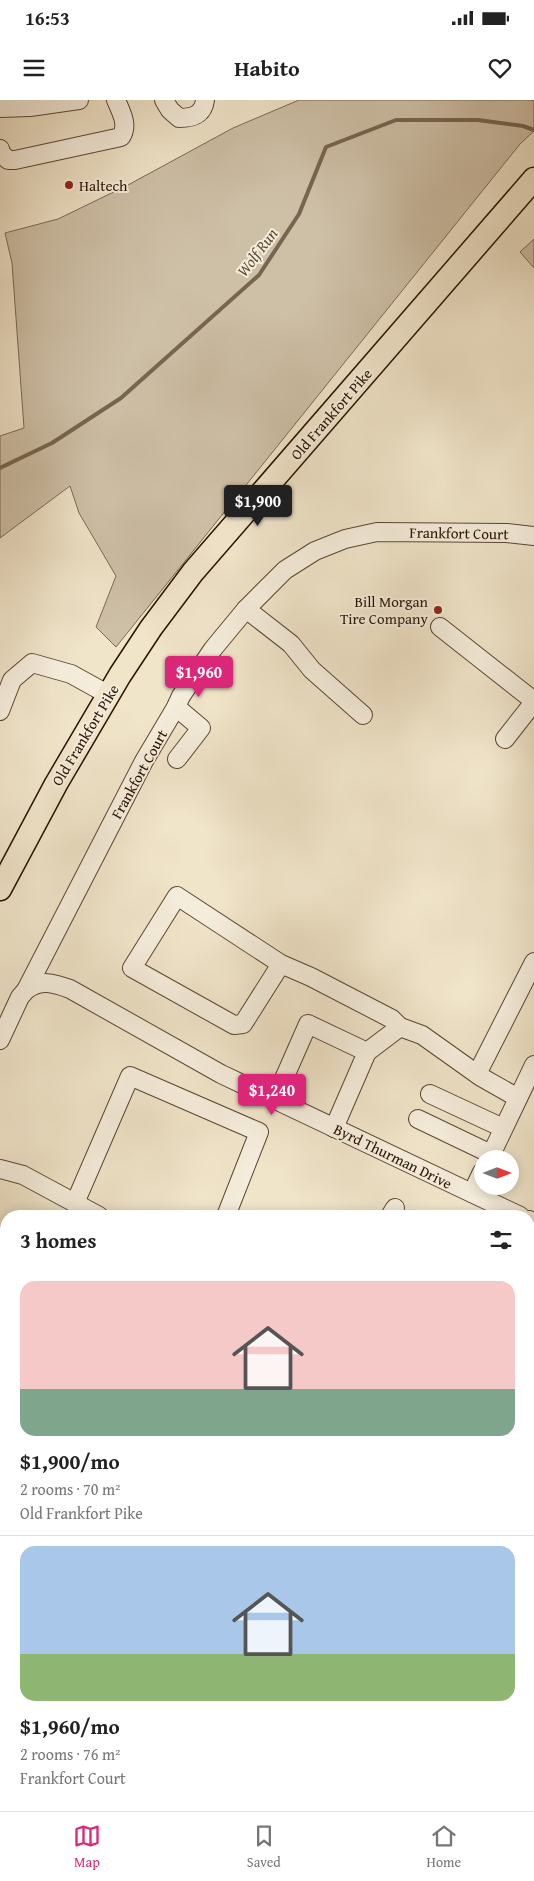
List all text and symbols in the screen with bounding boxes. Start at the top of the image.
text: 16:53 [25,4,70,32]
text: Habito [234,52,300,84]
icon: menu [20,54,48,82]
icon: heart [486,54,514,82]
place label: Haltech [79,175,128,196]
marker: Haltech [63,179,75,191]
water label: Wolf Run [231,223,283,281]
street label: Old Frankfort Pike [285,364,377,464]
pin: $1,900 [217,484,299,527]
text: $1,900 [235,489,281,513]
street label: Frankfort Court [409,522,509,544]
place label: Bill Morgan Tire Company [340,591,429,629]
marker: Bill Morgan Tire Company [432,604,444,616]
pin: $1,960 [158,656,240,698]
text: $1,960 [176,660,222,684]
street label: Old Frankfort Pike [46,680,124,790]
street label: Frankfort Court [106,725,173,822]
pin: $1,240 [231,1074,313,1116]
text: $1,240 [249,1078,295,1102]
street label: Byrd Thurman Drive [330,1118,456,1194]
north arrow [474,1150,519,1195]
map controls [474,1150,519,1195]
text: 3 homes [20,1225,96,1256]
icon: filters [487,1226,515,1254]
icon: home [223,1313,313,1403]
text: $1,900/mo [20,1446,120,1477]
text: 2 rooms · 70 m² [20,1477,120,1501]
text: Old Frankfort Pike [20,1501,143,1525]
icon: home [223,1579,313,1669]
text: $1,960/mo [20,1711,120,1742]
text: 2 rooms · 76 m² [20,1742,120,1766]
text: Frankfort Court [20,1766,126,1790]
tab: Map [73,1822,101,1872]
tab: Saved [247,1822,281,1872]
tab: Home [427,1822,461,1872]

